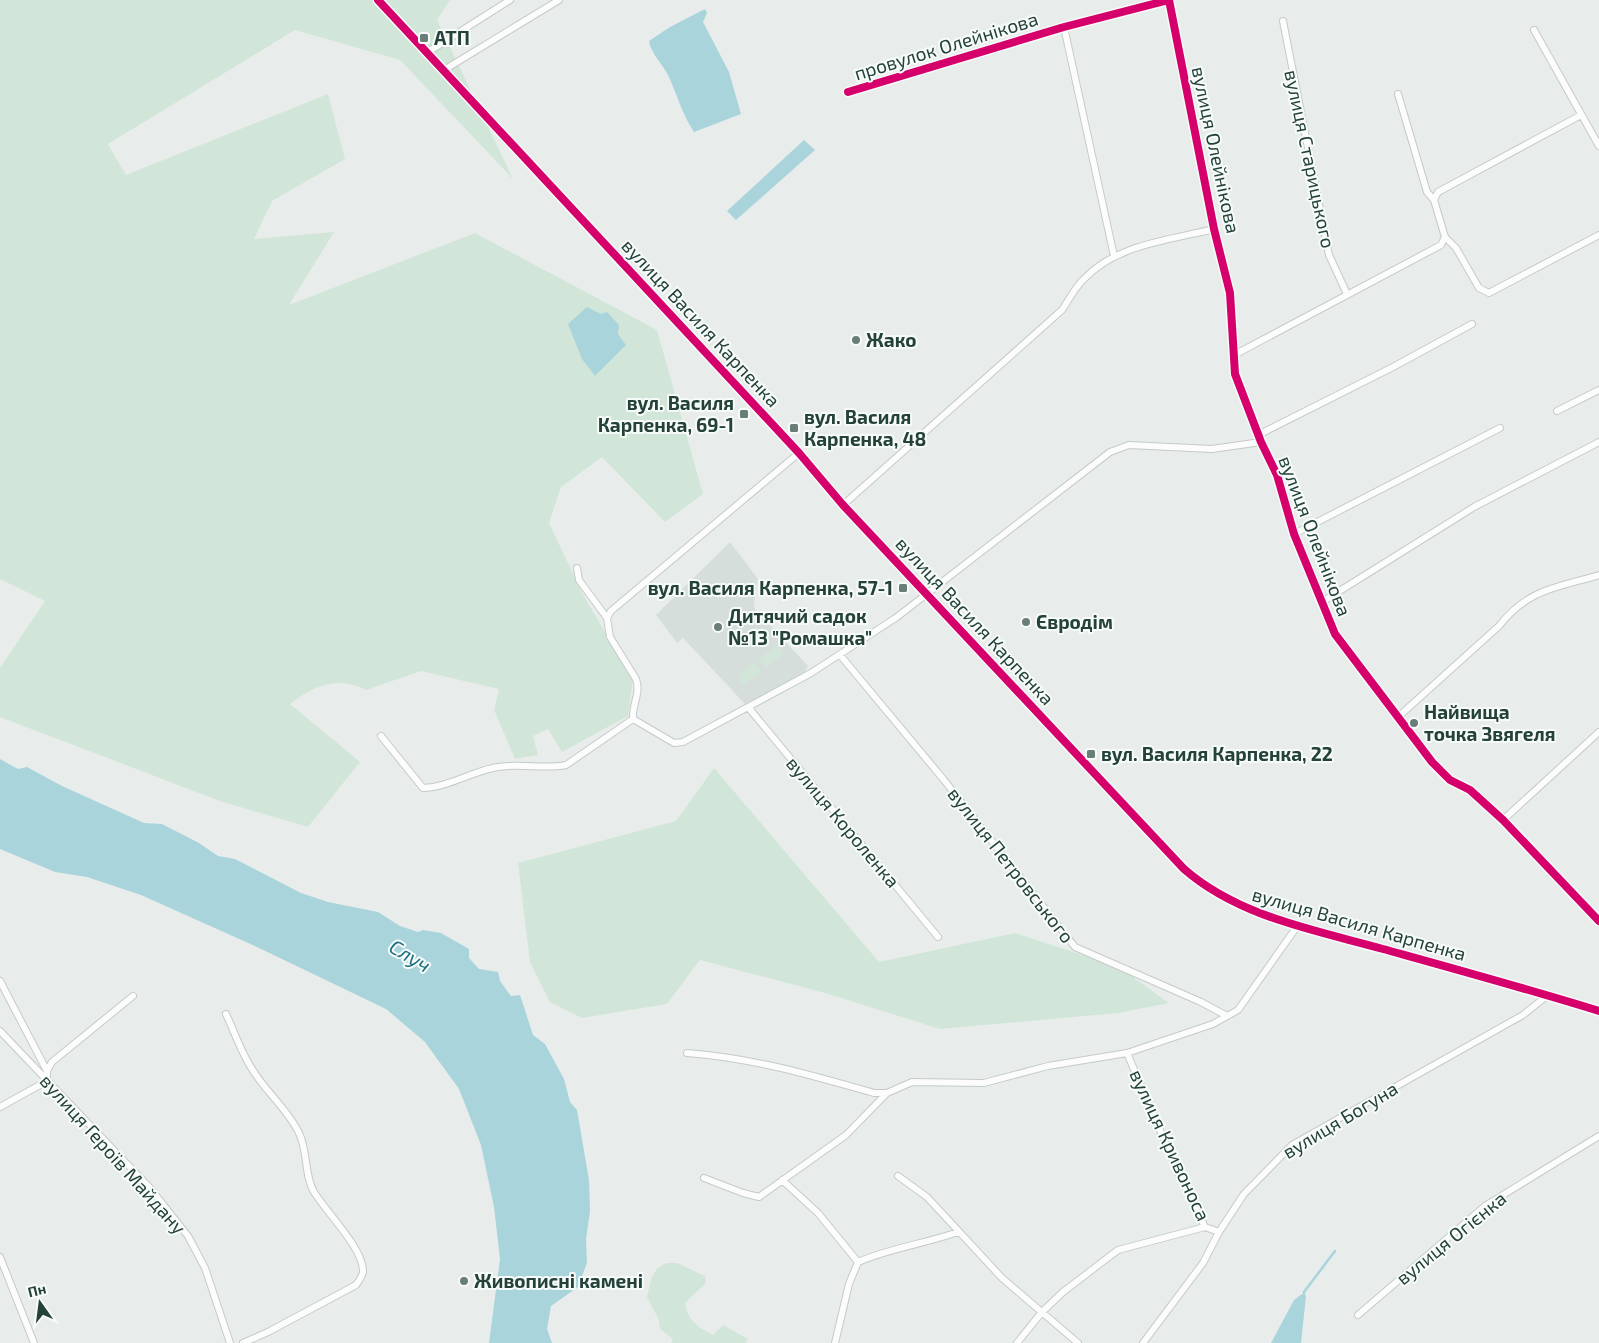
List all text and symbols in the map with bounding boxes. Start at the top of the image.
street label: провулок Олейнікова [851,7,1041,85]
place label: АТП [434,26,470,49]
marker: АТП [418,32,430,44]
street label: вулиця Олейнікова [1187,64,1245,236]
street label: вулиця Старицького [1279,68,1341,250]
street label: вулиця Василя Карпенка [617,234,785,412]
place label: Жако [866,328,917,351]
marker: Жако [850,334,862,346]
place label: вул. Василя Карпенка, 69-1 [598,391,734,436]
place label: вул. Василя Карпенка, 48 [804,405,926,450]
marker: вул. Василя Карпенка, 69-1 [738,408,750,420]
marker: вул. Василя Карпенка, 48 [788,422,800,434]
street label: вулиця Олейнікова [1273,452,1357,620]
street label: вулиця Василя Карпенка [891,532,1059,710]
place label: вул. Василя Карпенка, 57-1 [648,576,893,599]
marker: вул. Василя Карпенка, 57-1 [897,582,909,594]
place label: Дитячий садок №13 "Ромашка" [728,604,872,649]
place label: Євродім [1036,610,1113,633]
marker: Євродім [1020,616,1032,628]
marker: Дитячий садок №13 "Ромашка" [712,621,724,633]
place label: Найвища точка Звягеля [1424,700,1555,745]
marker: Найвища точка Звягеля [1408,717,1420,729]
place label: вул. Василя Карпенка, 22 [1101,742,1333,765]
marker: вул. Василя Карпенка, 22 [1085,748,1097,760]
street label: вулиця Короленка [781,751,905,893]
street label: вулиця Петровського [943,782,1079,948]
street label: вулиця Василя Карпенка [1249,882,1469,966]
water label: Случ [385,933,436,977]
street label: вулиця Кривоноса [1124,1065,1216,1225]
street label: вулиця Героїв Майдану [35,1069,191,1239]
street label: вулиця Богуна [1278,1076,1402,1164]
street label: вулиця Огієнка [1391,1186,1511,1290]
place label: Живописні камені [474,1269,643,1292]
marker: Живописні камені [458,1275,470,1287]
north arrow [15,1278,65,1328]
text: Пн [26,1279,48,1300]

